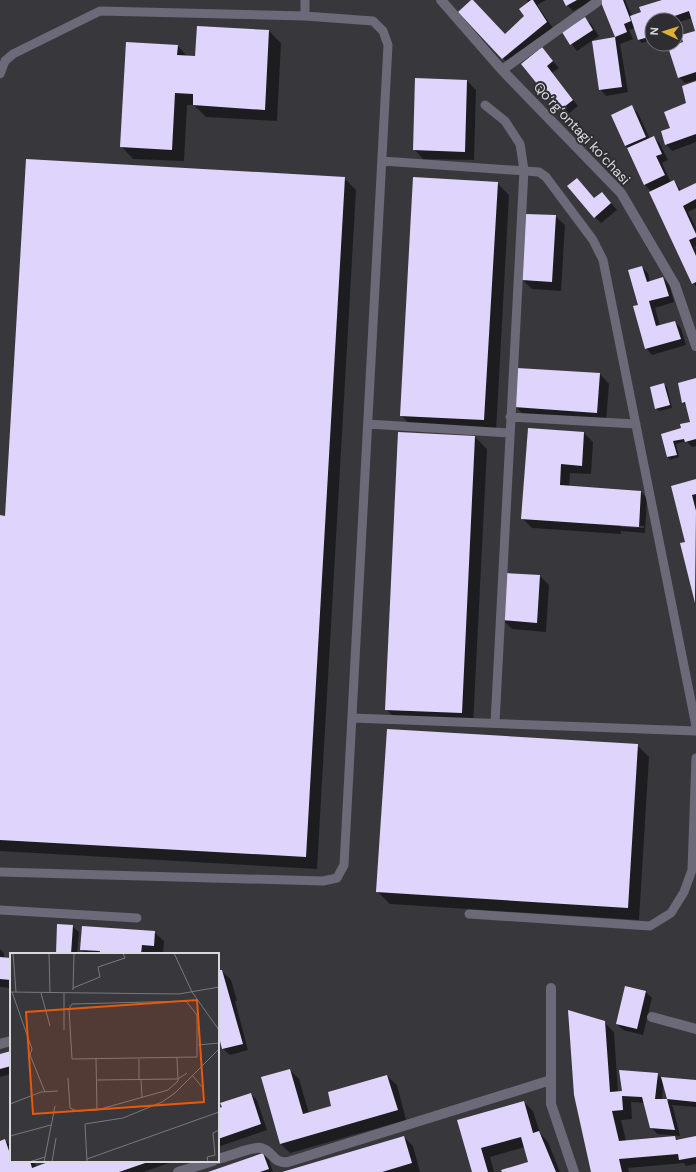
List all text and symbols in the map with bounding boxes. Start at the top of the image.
north arrow [644,12,684,52]
text: N [647,27,661,36]
street label: Qo‘rg‘ontagi ko‘chasi [530,78,634,188]
inset map [10,953,219,1162]

